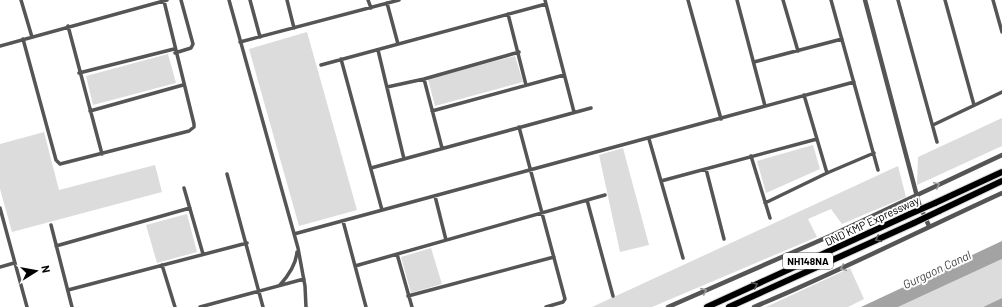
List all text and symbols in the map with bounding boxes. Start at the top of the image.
one-way arrow [933,182,940,190]
street label: DND KMP Expressway [823,193,921,248]
one-way arrow [875,234,883,242]
water label: Gurgaon Canal [900,247,973,291]
north arrow [16,251,56,291]
road number: NH148NA [783,253,833,269]
one-way arrow [840,263,847,271]
text: N [39,264,53,274]
one-way arrow [751,282,758,290]
one-way arrow [700,288,707,296]

